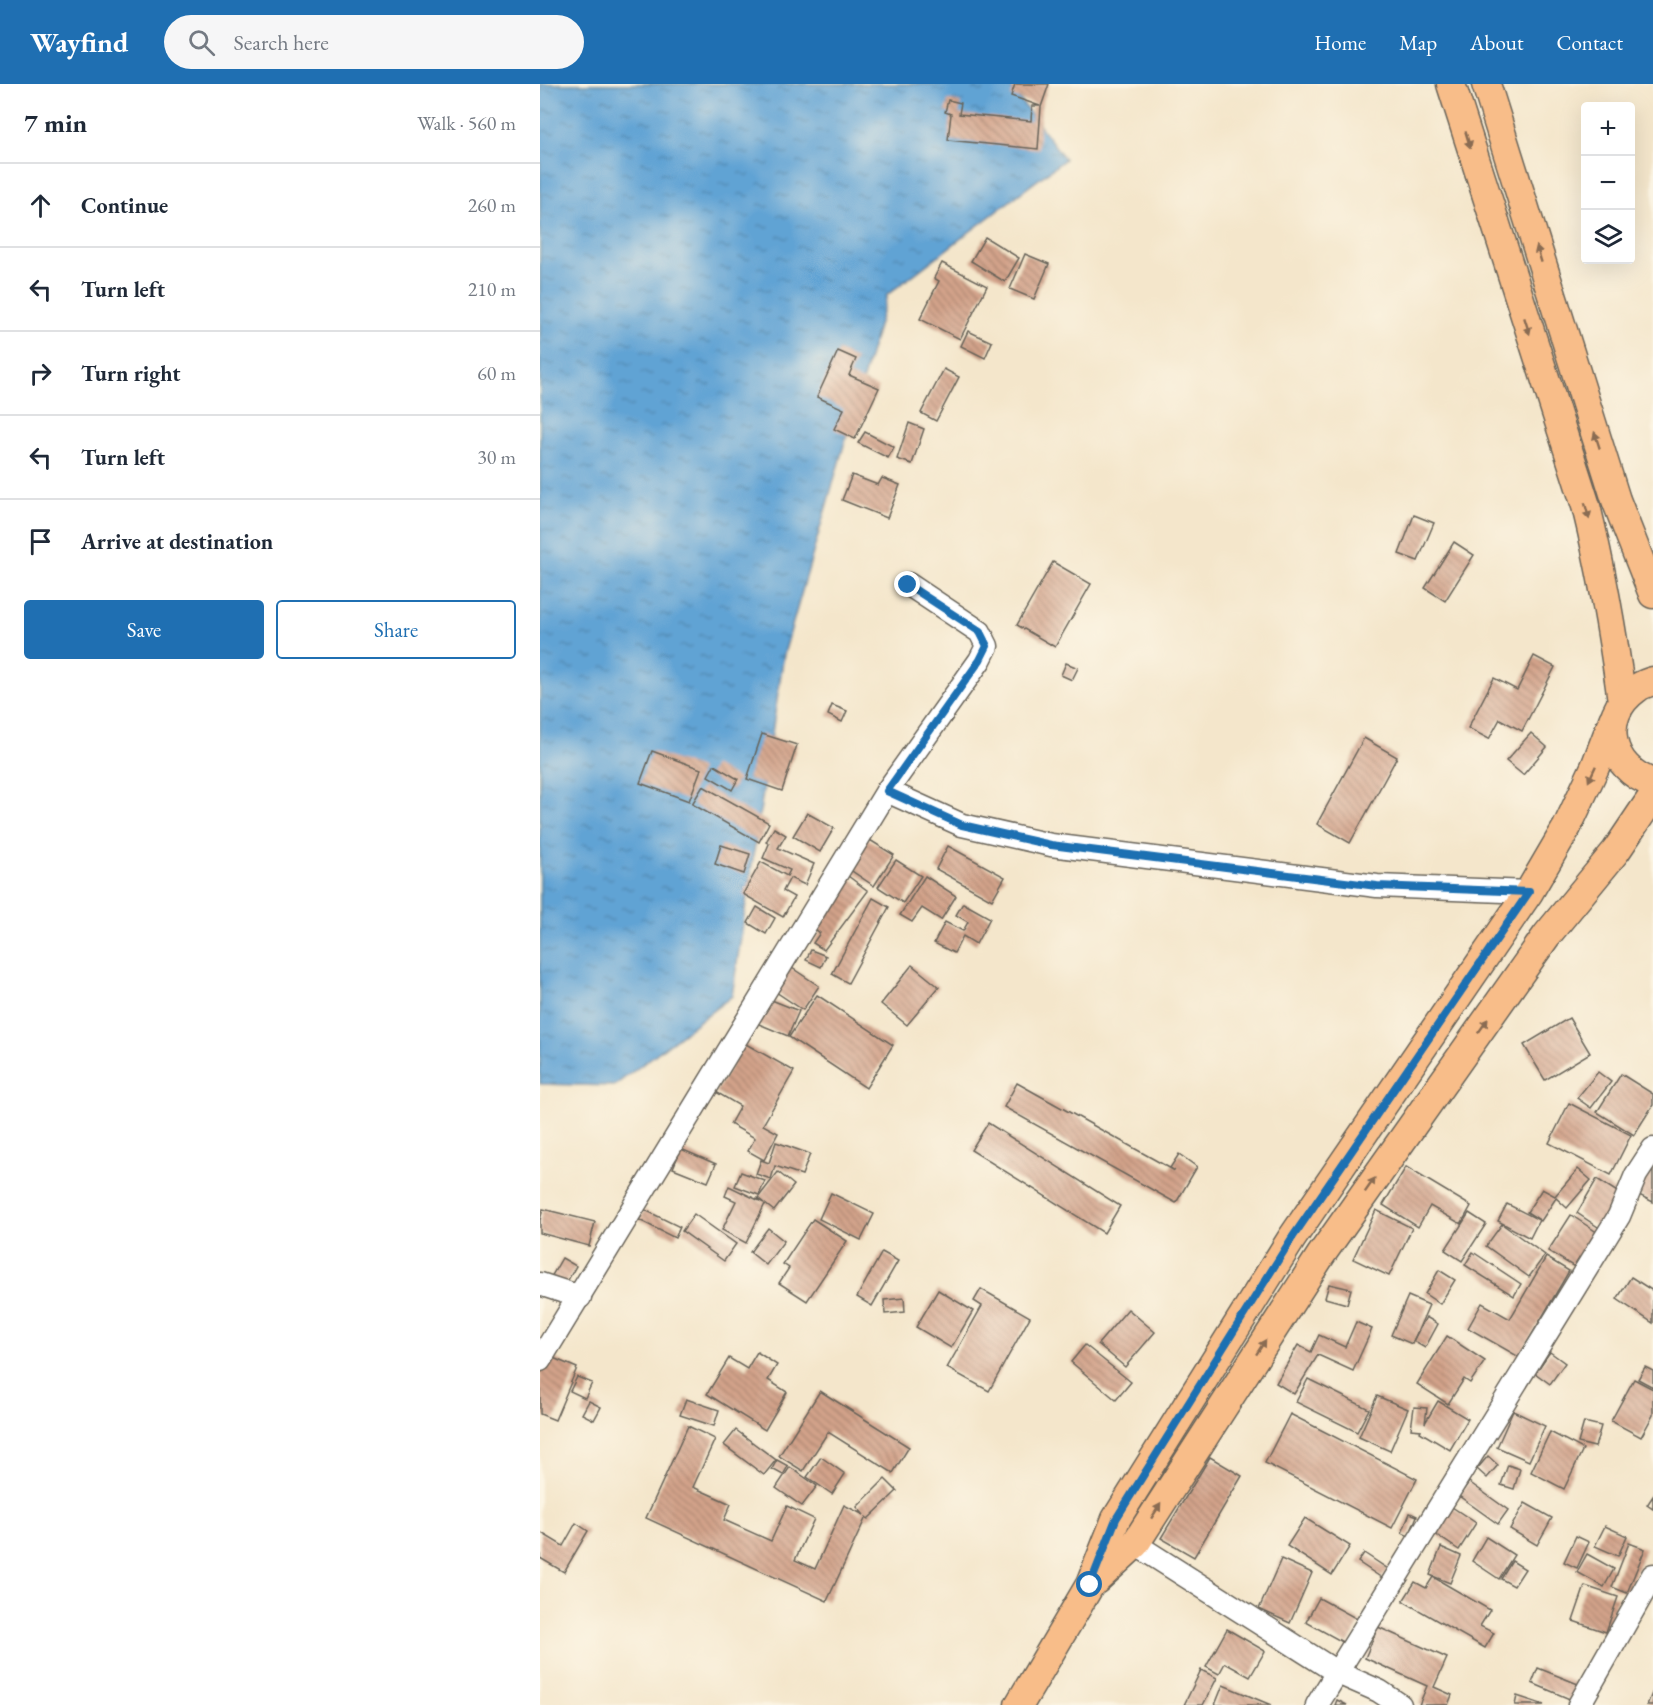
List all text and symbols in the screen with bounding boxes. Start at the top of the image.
search box [164,15,584,69]
text: Wayfind [30,24,128,60]
icon: search [185,26,218,59]
text: Search here [233,28,329,57]
text: Home [1314,29,1366,56]
text: Map [1399,29,1437,56]
text: About [1470,29,1523,56]
text: Contact [1556,29,1623,56]
map controls [1581,102,1635,264]
button: + [1581,102,1635,156]
text: 7 min [24,106,87,140]
text: Walk · 560 m [417,110,516,136]
one-way arrow [1464,131,1473,149]
button: − [1581,156,1635,210]
icon: ahead [24,189,57,222]
text: Continue [81,191,168,220]
text: 260 m [468,192,516,218]
button: layers [1581,210,1635,264]
one-way arrow [1534,245,1543,263]
icon: left [24,273,57,306]
text: Turn left [81,275,165,304]
text: 210 m [468,276,516,302]
one-way arrow [1523,317,1532,335]
icon: right [24,357,57,390]
text: Turn right [81,359,180,388]
text: 60 m [477,360,516,386]
one-way arrow [1592,431,1601,449]
icon: left [24,441,57,474]
text: Turn left [81,443,165,472]
text: 30 m [477,444,516,470]
one-way arrow [1583,503,1592,521]
icon: arrive [24,525,57,558]
text: Arrive at destination [81,527,273,556]
route end [894,571,920,597]
button: Save [24,600,264,659]
button: Share [276,600,516,659]
one-way arrow [1587,766,1596,783]
one-way arrow [1477,1018,1489,1034]
one-way arrow [1364,1177,1376,1193]
one-way arrow [1256,1338,1267,1355]
one-way arrow [1151,1503,1162,1519]
route start [1076,1571,1102,1597]

